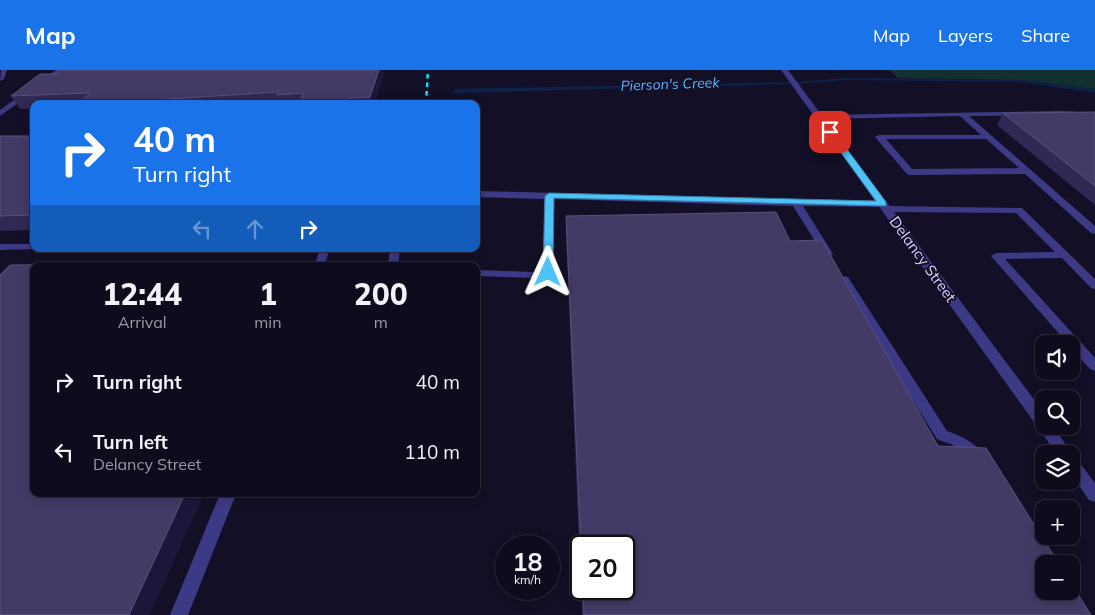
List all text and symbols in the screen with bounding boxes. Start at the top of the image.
text: Map [25,20,76,50]
text: Map [873,24,910,47]
text: Layers [938,24,993,47]
text: Share [1021,24,1070,47]
water label: Pierson's Creek [620,73,721,95]
pin [809,111,851,153]
text: 40 m [133,117,216,161]
icon: arrive [816,118,844,146]
icon: right [50,120,115,185]
text: Turn right [133,160,231,188]
street label: Delancy Street [885,212,961,306]
icon: left [188,215,216,243]
icon: ahead [241,215,269,243]
icon: right [294,215,322,243]
position arrow [521,245,573,297]
text: 12:44 [102,275,182,313]
text: 1 [259,275,277,313]
text: 200 [354,275,408,313]
text: Arrival [118,312,167,332]
text: min [254,312,282,332]
text: m [374,312,388,332]
map controls [1035,335,1080,600]
button: sound [1035,335,1080,380]
icon: right [50,368,78,396]
text: Turn right [93,370,182,394]
text: 40 m [416,370,460,394]
button: search [1035,390,1080,435]
text: Turn left [93,430,168,454]
icon: left [50,438,78,466]
text: 110 m [404,440,460,464]
button: layers [1035,445,1080,490]
text: Delancy Street [93,454,201,474]
button: + [1035,500,1080,545]
speed limit sign: 20 [570,535,635,600]
text: 18 [512,546,543,577]
button: − [1035,555,1080,600]
text: km/h [514,572,541,587]

